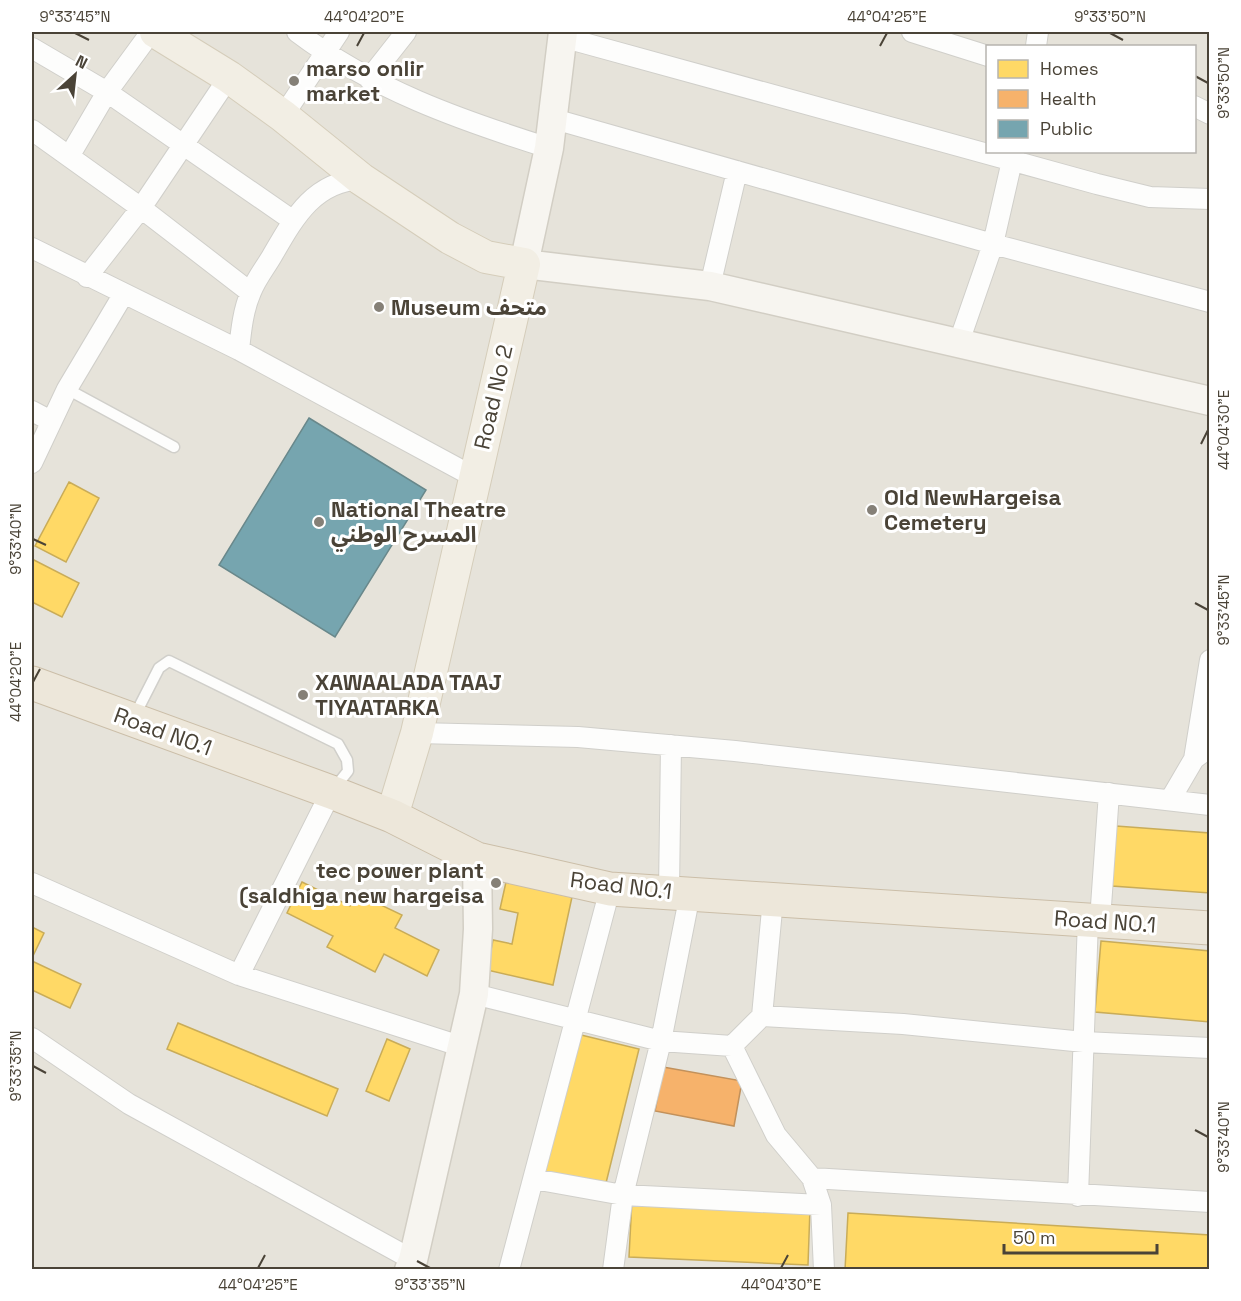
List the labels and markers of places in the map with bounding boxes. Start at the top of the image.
place label: marso onlir market [306,54,424,107]
marker: marso onlir market [287,74,301,88]
place label: Museum متحف [391,293,547,321]
marker: Museum متحف [372,300,386,314]
place label: Old NewHargeisa Cemetery [884,483,1061,536]
place label: National Theatre المسرح الوطني [331,495,506,552]
marker: Old NewHargeisa Cemetery [865,503,879,517]
marker: National Theatre المسرح الوطني [312,515,326,529]
place label: XAWAALADA TAAJ TIYAATARKA [315,668,502,721]
marker: XAWAALADA TAAJ TIYAATARKA [296,688,310,702]
place label: tec power plant (saldhiga new hargeisa [239,856,484,909]
marker: tec power plant (saldhiga new hargeisa [489,876,503,890]

